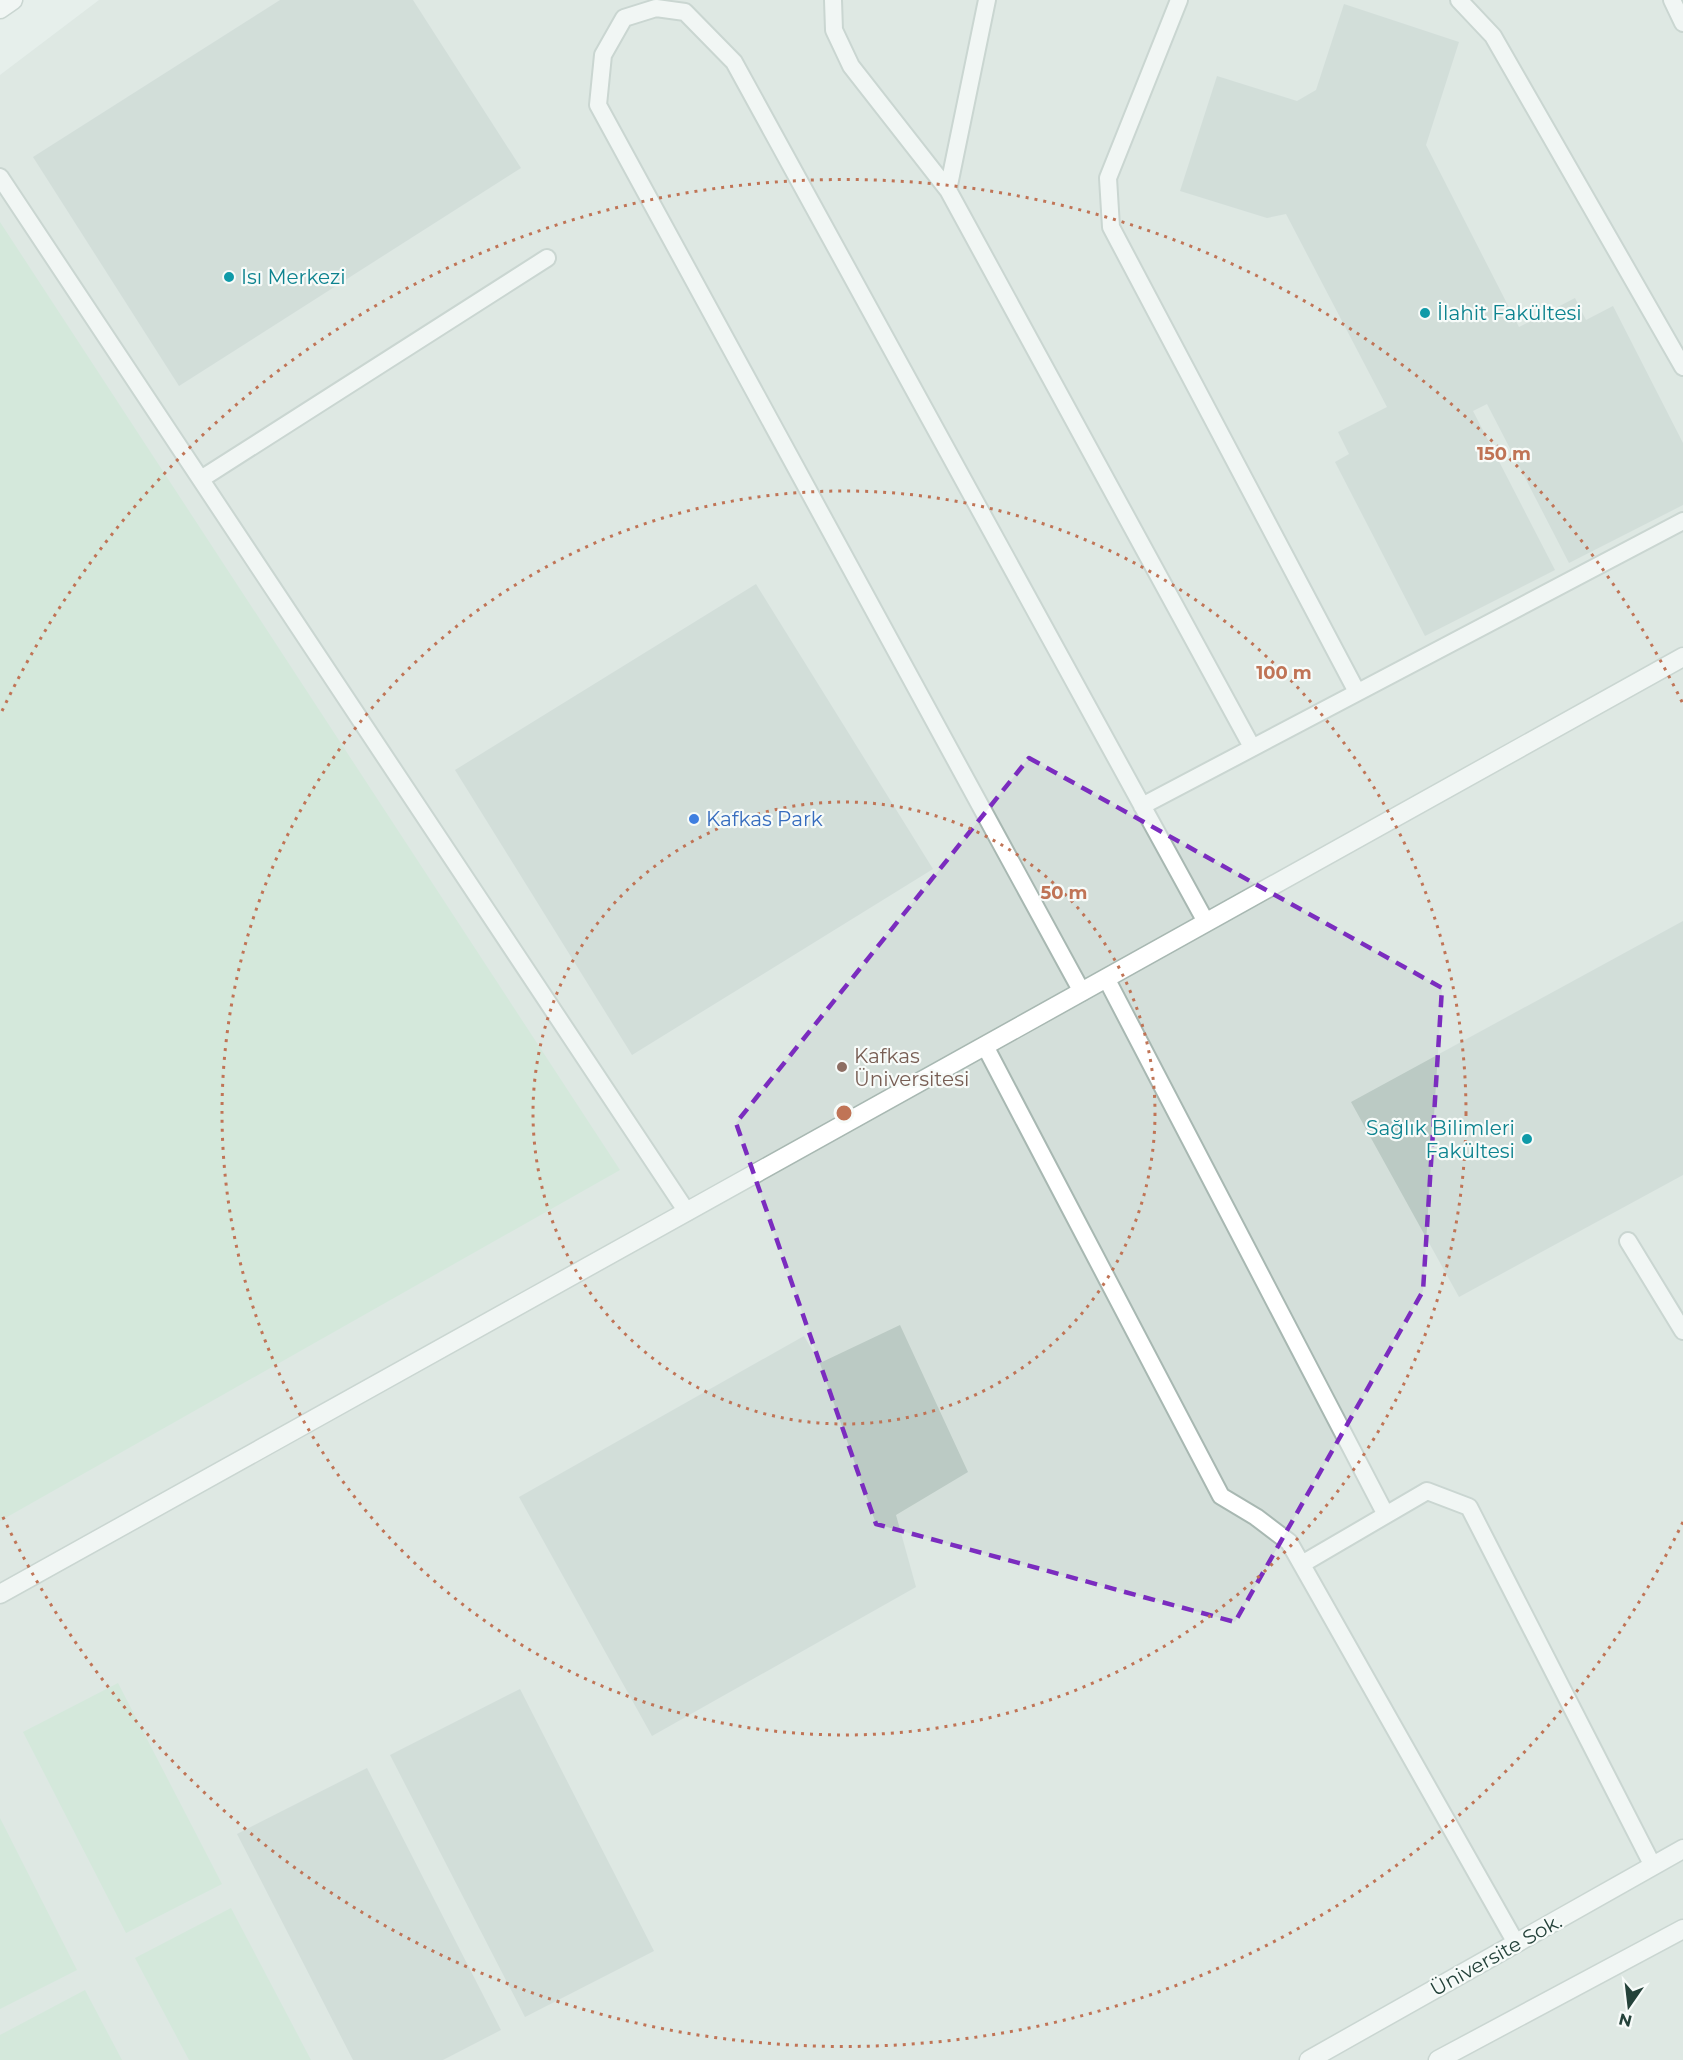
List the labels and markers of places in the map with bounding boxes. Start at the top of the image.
place label: Isı Merkezi [241,265,346,289]
marker: Isı Merkezi [222,270,236,284]
place label: İlahit Fakültesi [1437,301,1582,325]
marker: İlahit Fakültesi [1418,306,1432,320]
place label: Kafkas Park [706,807,823,831]
marker: Kafkas Park [687,812,701,826]
place label: Kafkas Üniversitesi [854,1044,969,1091]
marker: Kafkas Üniversitesi [835,1060,849,1074]
centre of rings [834,1103,854,1123]
place label: Sağlık Bilimleri Fakültesi [1366,1116,1515,1163]
marker: Sağlık Bilimleri Fakültesi [1520,1132,1534,1146]

